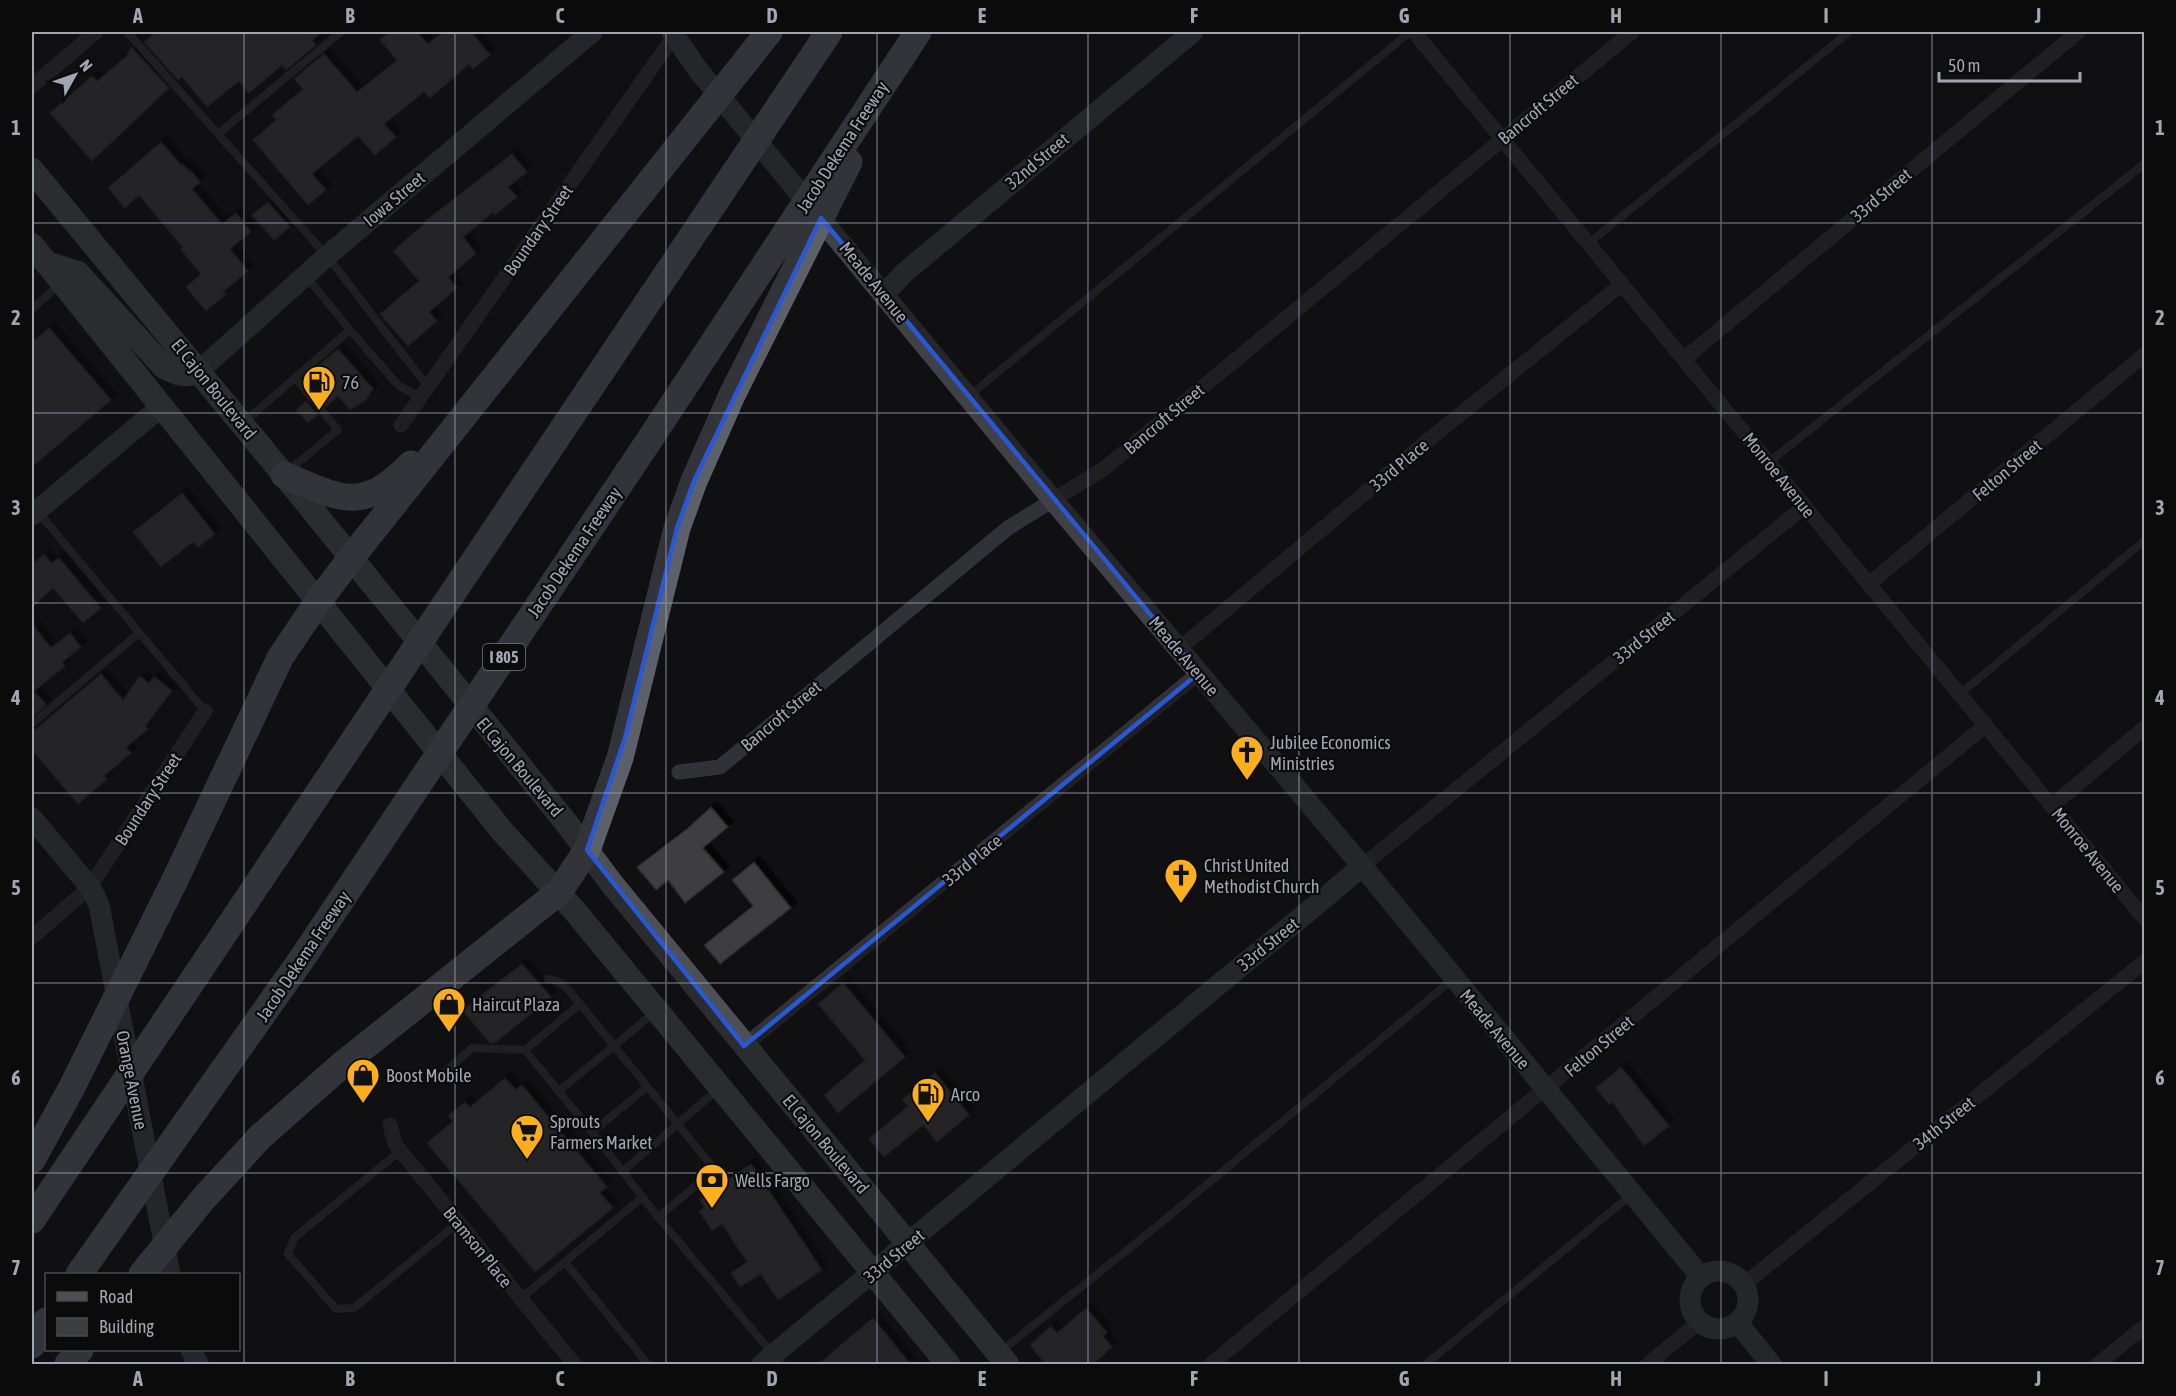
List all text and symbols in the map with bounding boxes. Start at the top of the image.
text: A [132,4,143,27]
text: B [345,4,355,27]
text: C [556,4,565,27]
text: D [766,4,778,27]
text: E [978,4,987,27]
text: F [1190,4,1198,27]
text: G [1399,4,1410,27]
text: H [1610,4,1622,27]
text: I [1823,4,1829,27]
text: J [2034,4,2041,27]
north arrow [45,45,105,105]
scale bar [1939,45,2080,83]
text: 50 m [1948,55,1980,76]
text: N [77,56,96,75]
street label: Bancroft Street [1494,69,1582,149]
street label: Jacob Dekema Freeway [792,77,892,217]
text: 1 [11,116,21,139]
text: 1 [2155,116,2165,139]
street label: 32nd Street [1001,128,1073,194]
street label: 33rd Street [1846,164,1916,226]
street label: Iowa Street [359,167,429,231]
street label: Boundary Street [499,181,577,279]
street label: Meade Avenue [835,237,913,327]
text: 2 [11,306,21,329]
text: 2 [2155,306,2165,329]
street label: El Cajon Boulevard [167,335,261,443]
fuel station icon: 76 [301,364,337,411]
place label: 76 [342,372,359,393]
street label: Bancroft Street [1120,379,1208,459]
street label: Monroe Avenue [1738,428,1820,522]
street label: 33rd Place [1365,434,1433,496]
street label: Felton Street [1968,435,2046,505]
street label: Jacob Dekema Freeway [523,483,625,621]
text: 3 [11,496,21,519]
text: 3 [2155,496,2165,519]
street label: 33rd Street [1609,606,1679,668]
street label: Meade Avenue [1145,612,1223,700]
road number: I 805 [483,644,525,670]
street label: Bancroft Street [737,676,825,756]
text: 4 [10,686,21,709]
text: 4 [2154,686,2165,709]
street label: El Cajon Boulevard [472,713,568,821]
place label: Jubilee Economics Ministries [1270,732,1391,774]
church icon: Jubilee Economics Ministries [1229,734,1265,781]
street label: Boundary Street [110,749,186,849]
street label: Monroe Avenue [2047,803,2129,897]
street label: 33rd Place [938,830,1006,890]
place label: Christ United Methodist Church [1204,855,1320,897]
church icon: Christ United Methodist Church [1163,857,1199,904]
text: 5 [11,876,21,899]
text: 5 [2155,876,2165,899]
street label: Jacob Dekema Freeway [252,887,354,1025]
street label: 33rd Street [1233,913,1303,975]
street label: Meade Avenue [1456,985,1534,1073]
shop icon: Haircut Plaza [431,986,467,1033]
place label: Haircut Plaza [472,994,560,1015]
street label: Felton Street [1560,1011,1638,1081]
street label: Orange Avenue [112,1029,152,1131]
shop icon: Boost Mobile [345,1057,381,1104]
place label: Boost Mobile [386,1065,471,1086]
text: 6 [11,1066,21,1089]
text: 6 [2155,1066,2165,1089]
fuel station icon: Arco [910,1076,946,1123]
place label: Arco [951,1084,980,1105]
street label: El Cajon Boulevard [778,1090,874,1198]
street label: 34th Street [1909,1092,1979,1154]
place label: Sprouts Farmers Market [550,1111,653,1153]
supermarket icon: Sprouts Farmers Market [509,1113,545,1160]
bank icon: Wells Fargo [694,1162,730,1209]
place label: Wells Fargo [735,1170,810,1191]
street label: Bramson Place [439,1202,517,1292]
street label: 33rd Street [859,1225,929,1287]
text: 7 [11,1256,21,1279]
text: 7 [2155,1256,2165,1279]
legend [45,1273,240,1351]
text: Road [99,1286,133,1307]
text: Building [99,1316,154,1337]
text: A [132,1367,143,1390]
text: B [345,1367,355,1390]
text: C [556,1367,565,1390]
text: D [766,1367,778,1390]
text: E [978,1367,987,1390]
text: F [1190,1367,1198,1390]
text: G [1399,1367,1410,1390]
text: H [1610,1367,1622,1390]
text: I [1823,1367,1829,1390]
text: J [2034,1367,2041,1390]

